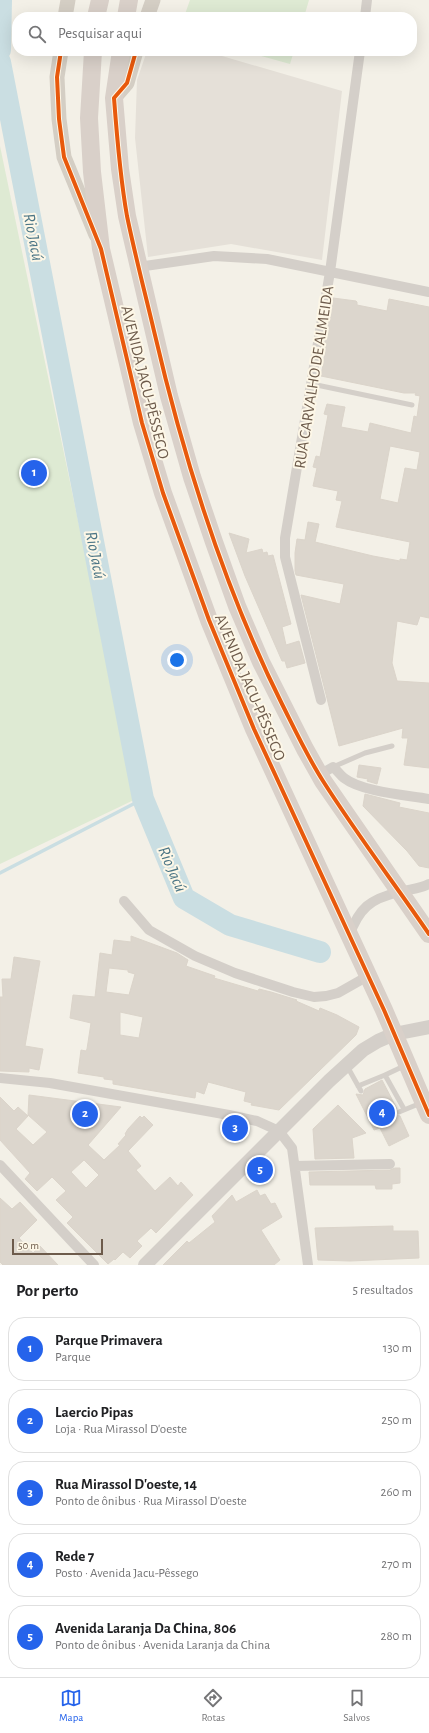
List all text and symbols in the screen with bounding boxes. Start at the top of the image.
search box [12,12,417,56]
icon: search [26,23,48,45]
text: Pesquisar aqui [58,26,142,41]
water label: Rio Jacú [21,212,46,262]
street label: RUA CARVALHO DE ALMEIDA [292,285,336,470]
street label: AVENIDA JACU-PÊSSEGO [118,303,174,461]
pin: 1 [21,458,47,488]
water label: Rio Jacú [83,530,108,580]
street label: AVENIDA JACU-PÊSSEGO [212,611,290,763]
your location [167,650,187,670]
water label: Rio Jacú [155,844,190,895]
pin: 4 [369,1098,395,1128]
pin: 2 [72,1099,98,1129]
pin: 3 [222,1113,248,1143]
pin: 5 [247,1155,273,1185]
scale bar [12,1237,103,1256]
text: 50 m [18,1240,39,1251]
text: Por perto [16,1282,79,1299]
text: 5 resultados [353,1284,413,1297]
text: Parque Primavera [55,1333,163,1348]
text: 1 [28,1342,32,1355]
text: 130 m [383,1342,412,1355]
text: Parque [55,1351,91,1364]
text: Laercio Pipas [55,1405,133,1420]
text: 2 [27,1414,33,1427]
text: 250 m [381,1414,412,1427]
text: Loja · Rua Mirassol D'oeste [55,1423,187,1436]
text: Rua Mirassol D'oeste, 14 [55,1477,197,1492]
text: 3 [27,1486,33,1499]
text: 260 m [381,1486,412,1499]
text: Ponto de ônibus · Rua Mirassol D'oeste [55,1495,247,1508]
text: Rede 7 [55,1549,94,1564]
text: 4 [27,1558,33,1571]
text: 270 m [381,1558,412,1571]
text: Posto · Avenida Jacu-Pêssego [55,1567,199,1580]
text: Avenida Laranja Da China, 806 [55,1621,236,1636]
text: 5 [27,1630,33,1643]
text: 280 m [381,1630,412,1643]
text: Ponto de ônibus · Avenida Laranja da China [55,1639,270,1652]
tab: Mapa [59,1687,83,1724]
tab: Rotas [201,1687,225,1724]
tab: Salvos [343,1687,370,1724]

